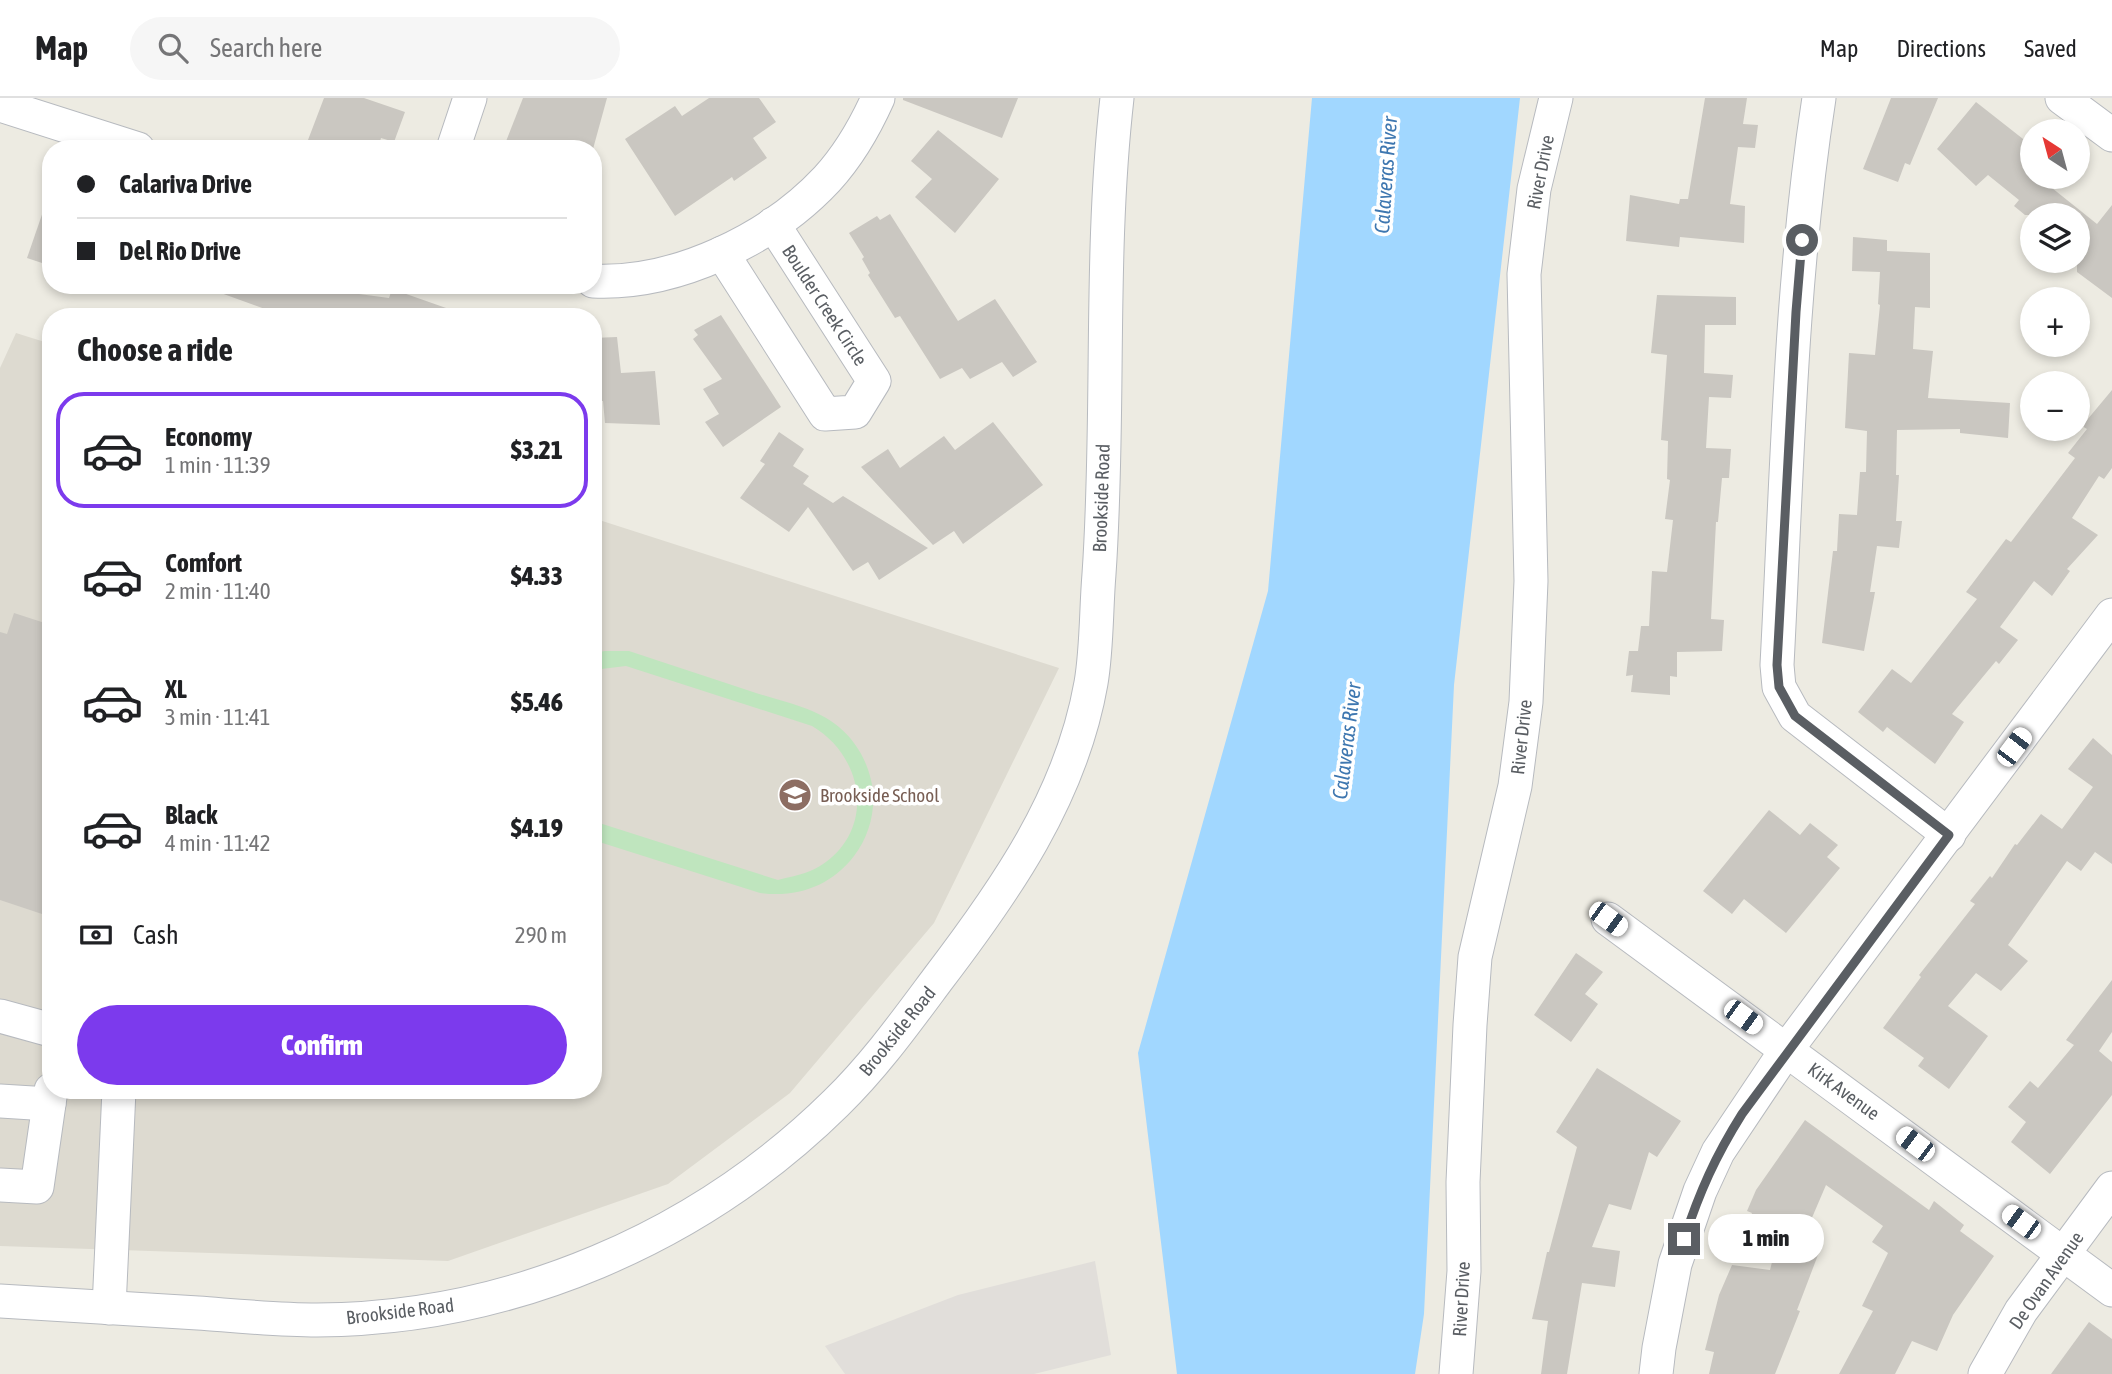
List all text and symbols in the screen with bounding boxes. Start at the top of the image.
search box [130,17,620,80]
text: Map [35,29,88,67]
icon: search [154,29,192,67]
text: Search here [210,33,322,63]
text: Map [1820,35,1858,62]
text: Directions [1896,35,1986,62]
text: Saved [2024,35,2077,62]
water label: Calaveras River [1369,115,1401,234]
north arrow [2020,119,2090,189]
map controls [2020,119,2090,441]
street label: River Drive [1522,133,1558,211]
text: Calariva Drive [119,169,252,199]
button: layers [2020,203,2090,273]
route start [1786,224,1818,256]
text: Del Rio Drive [119,236,241,266]
street label: Boulder Creek Circle [778,241,872,369]
button: + [2020,287,2090,357]
text: Choose a ride [77,331,233,368]
button: − [2020,371,2090,441]
icon: car [81,419,144,482]
text: Economy [165,422,252,452]
text: $3.21 [511,435,563,465]
street label: Brookside Road [1088,443,1114,553]
text: 1 min · 11:39 [165,452,271,478]
icon: car [81,545,144,608]
text: Comfort [165,548,242,578]
text: $4.33 [511,561,563,591]
text: 2 min · 11:40 [165,578,271,604]
icon: car [81,671,144,734]
text: XL [165,674,187,704]
water label: Calaveras River [1327,680,1365,801]
text: $5.46 [511,687,563,717]
street label: River Drive [1506,698,1536,776]
text: 3 min · 11:41 [165,704,271,730]
car [1993,724,2036,770]
school or university icon: Brookside School [776,776,814,814]
place label: Brookside School [820,784,939,806]
icon: car [81,797,144,860]
text: Black [165,800,217,830]
text: $4.19 [511,813,563,843]
text: 4 min · 11:42 [165,830,271,856]
car [1585,898,1632,940]
icon: cash [77,916,115,954]
text: Cash [133,920,179,950]
text: 290 m [515,922,567,948]
street label: Brookside Road [854,982,940,1080]
car [1720,996,1767,1038]
button: Confirm [77,1005,567,1085]
street label: Kirk Avenue [1804,1058,1884,1124]
car [1892,1123,1939,1165]
car [1998,1201,2045,1243]
callout: 1 min [1708,1214,1824,1264]
route end [1668,1223,1700,1255]
text: 1 min [1743,1225,1789,1251]
street label: De Ovan Avenue [2004,1227,2088,1333]
street label: River Drive [1448,1261,1474,1337]
street label: Brookside Road [345,1293,455,1329]

